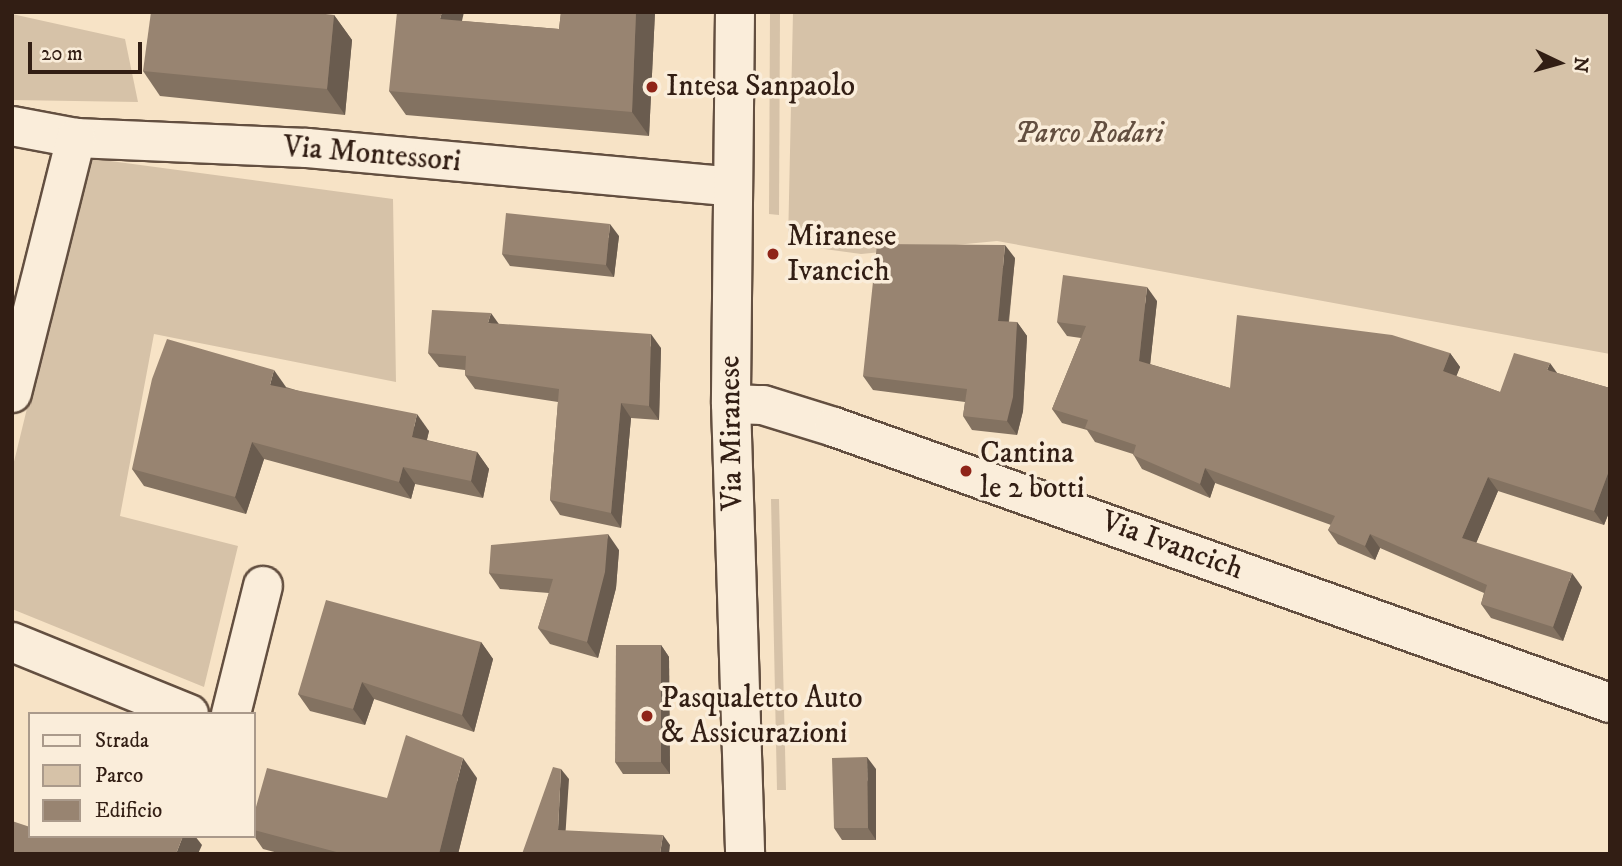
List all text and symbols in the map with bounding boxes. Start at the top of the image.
scale bar [32,28,145,72]
north arrow [1524,28,1594,98]
text: 20 m [41,41,83,67]
text: N [1568,56,1593,74]
place label: Intesa Sanpaolo [666,69,855,105]
marker: Intesa Sanpaolo [644,79,660,95]
park label: Parco Rodari [1015,116,1163,152]
street label: Via Montessori [282,129,462,181]
place label: Miranese Ivancich [787,219,896,290]
marker: Miranese Ivancich [765,246,781,262]
street label: Via Miranese [713,355,751,511]
place label: Cantina le 2 botti [980,436,1085,506]
marker: Cantina le 2 botti [958,463,974,479]
street label: Via Ivancich [1096,504,1248,588]
place label: Pasqualetto Auto & Assicurazioni [661,681,863,752]
marker: Pasqualetto Auto & Assicurazioni [639,708,655,724]
legend [28,712,256,838]
text: Strada [95,728,149,754]
text: Parco [95,763,143,789]
text: Edificio [95,798,162,824]

